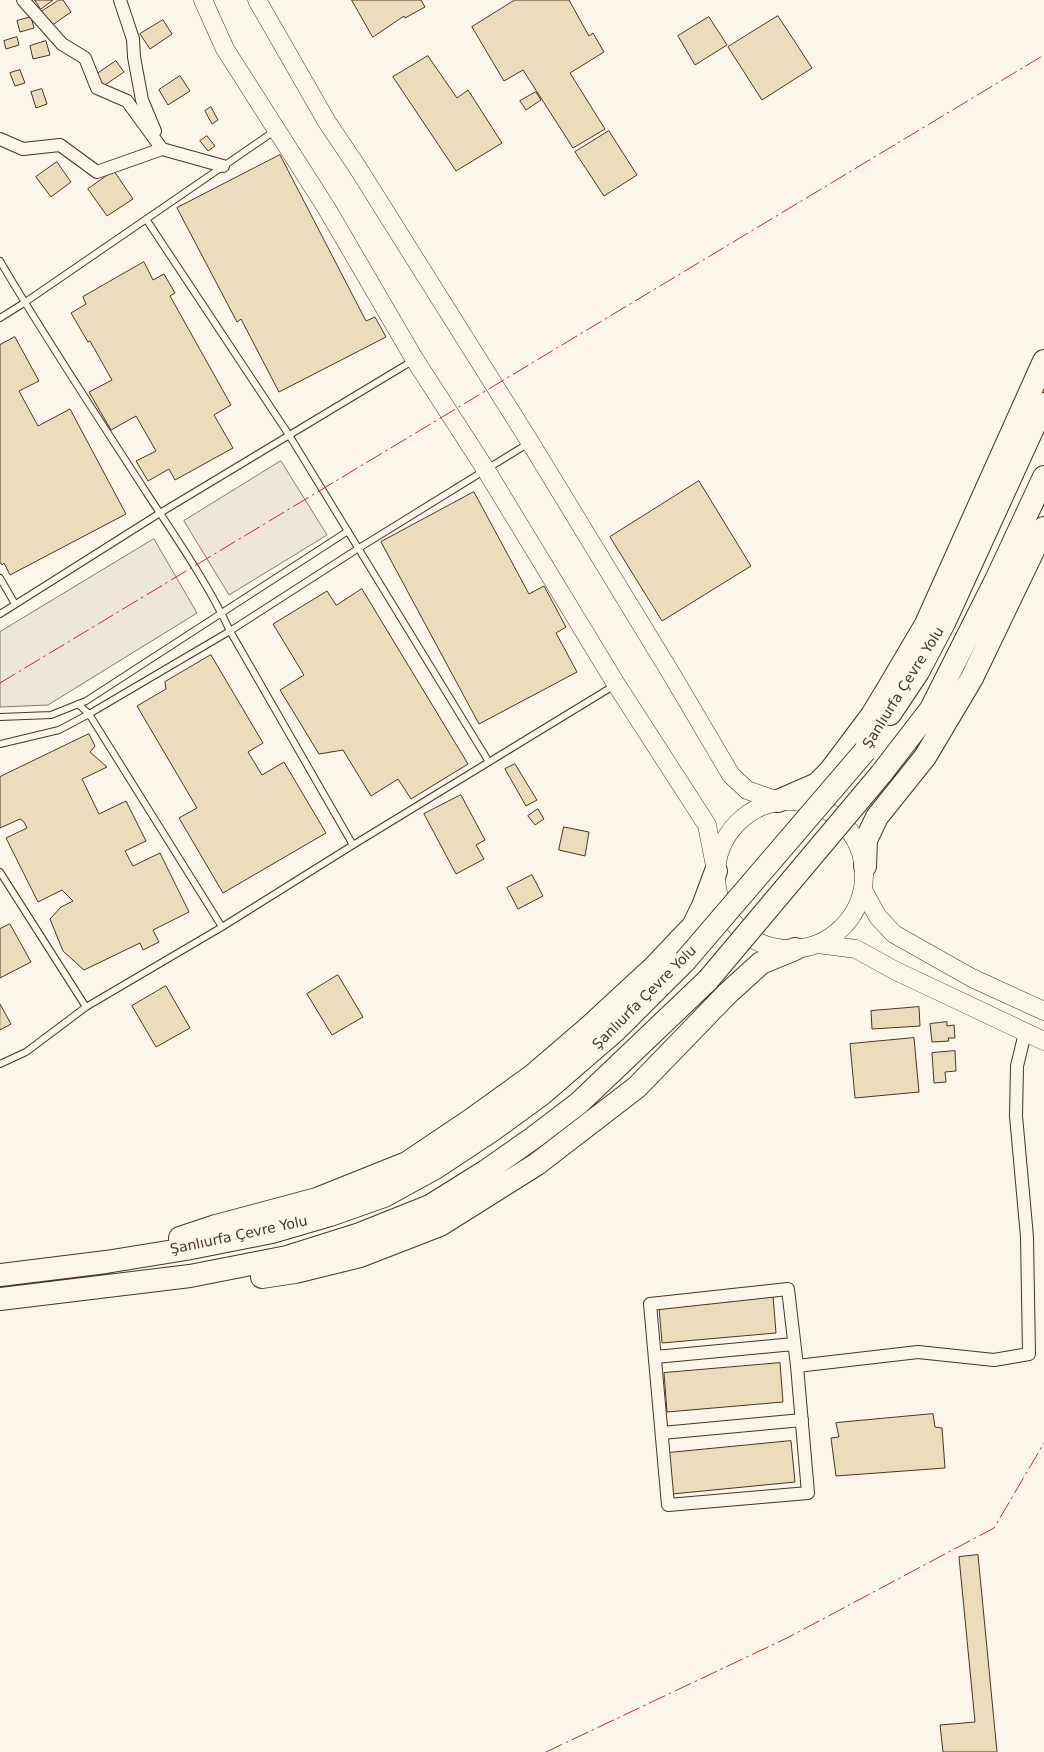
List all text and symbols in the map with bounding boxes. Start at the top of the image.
street label: Şanlıurfa Çevre Yolu [860,624,948,752]
street label: Şanlıurfa Çevre Yolu [590,943,700,1053]
street label: Şanlıurfa Çevre Yolu [169,1213,309,1259]

